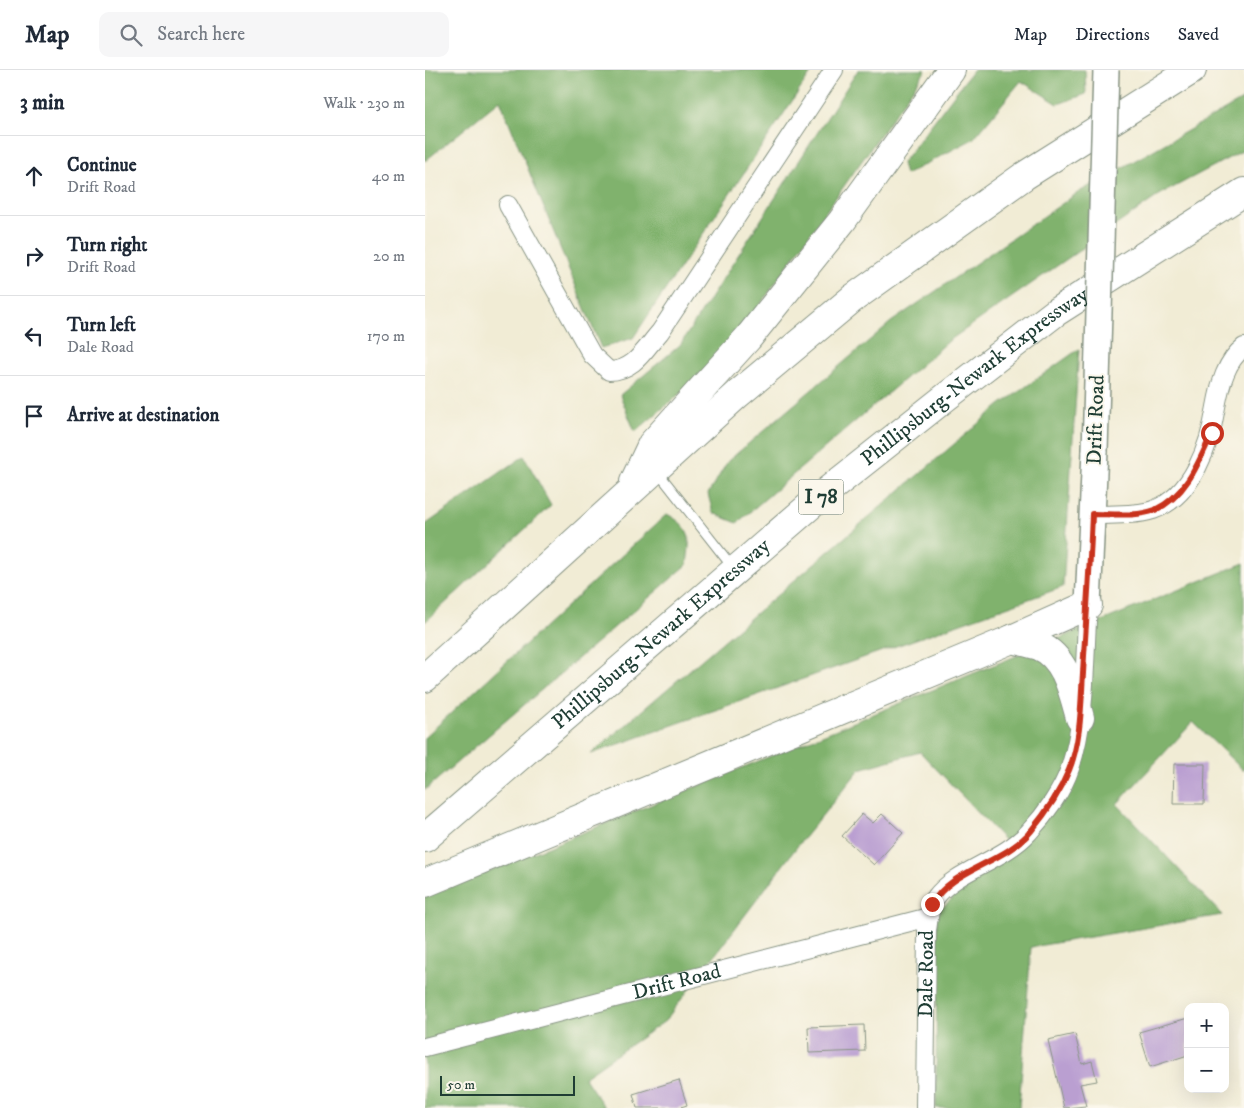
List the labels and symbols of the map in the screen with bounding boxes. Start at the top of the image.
street label: Phillipsburg-Newark Expressway [856,281,1094,472]
street label: Drift Road [1081,374,1111,466]
route start [1201,422,1224,445]
road number: I 78 [799,480,843,514]
street label: Phillipsburg-Newark Expressway [547,532,776,735]
route end [921,893,944,916]
street label: Dale Road [913,930,940,1018]
street label: Drift Road [630,958,724,1006]
scale bar [440,1073,575,1096]

